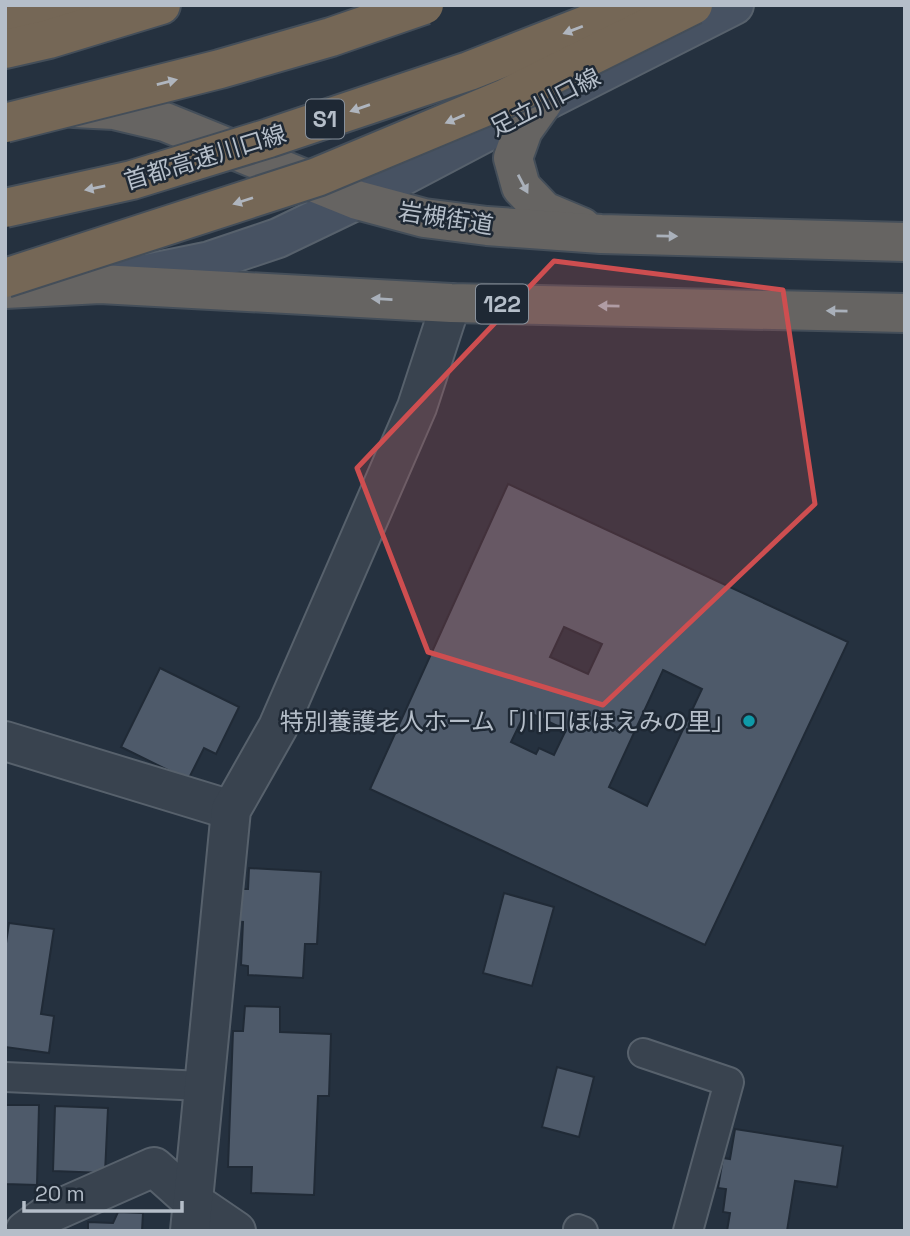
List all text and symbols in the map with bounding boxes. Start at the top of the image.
one-way arrow [563,25,584,36]
street label: 足立川口線 [485,61,605,143]
one-way arrow [156,76,178,87]
road number: S1 [306,100,344,138]
one-way arrow [349,103,370,114]
one-way arrow [444,114,465,125]
street label: 首都高速川口線 [120,118,290,196]
one-way arrow [516,175,528,195]
one-way arrow [84,183,106,194]
street label: 岩槻街道 [396,195,496,241]
one-way arrow [232,196,253,207]
one-way arrow [656,230,678,242]
road number: 122 [476,284,528,324]
one-way arrow [370,294,392,305]
one-way arrow [598,301,620,312]
one-way arrow [825,305,847,317]
place label: 特別養護老人ホーム「川口ほほえみの里」 [280,706,735,737]
marker: 特別養護老人ホーム「川口ほほえみの里」 [741,713,757,729]
scale bar [24,1170,182,1214]
text: 20 m [35,1180,85,1207]

